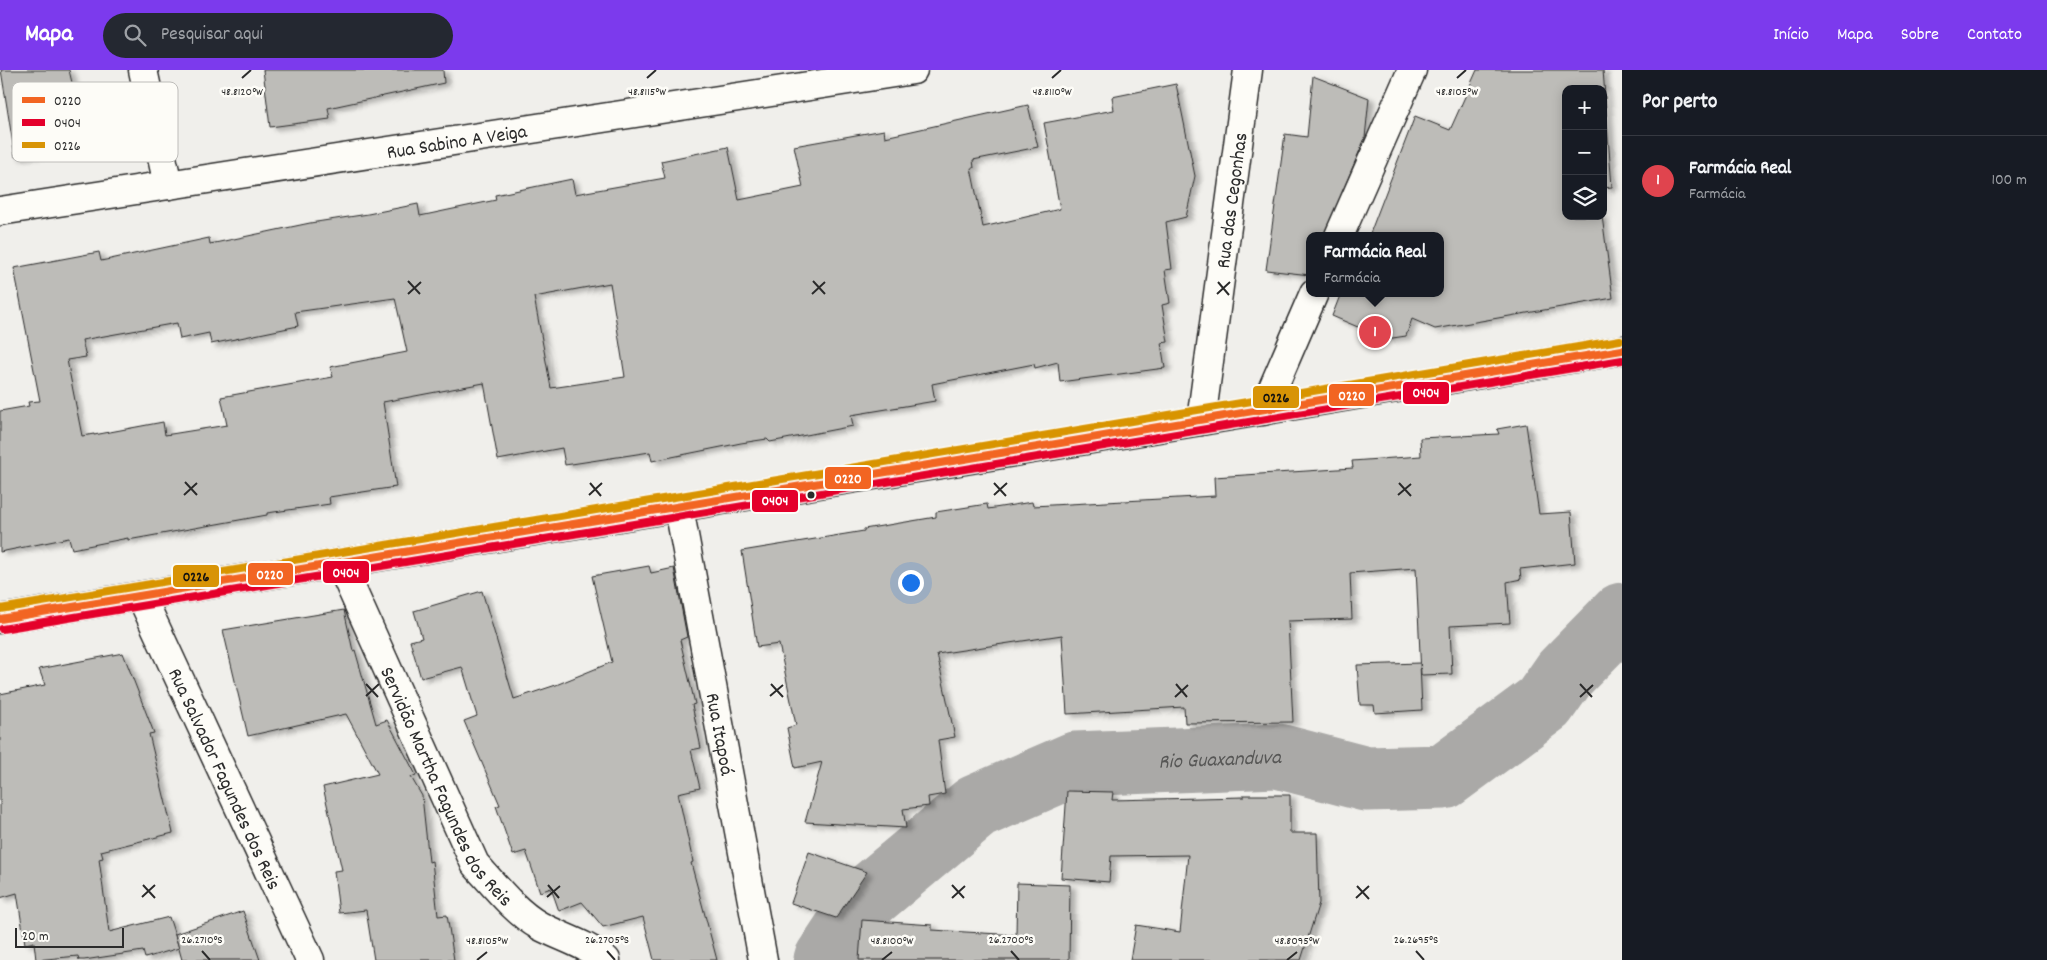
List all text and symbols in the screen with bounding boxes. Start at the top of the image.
search box [103,13,453,58]
text: Mapa [25,18,73,52]
icon: search [121,21,149,49]
text: Pesquisar aqui [161,22,263,49]
text: Início [1773,23,1809,48]
text: Mapa [1837,23,1873,48]
text: Sobre [1901,23,1939,48]
text: Contato [1967,23,2022,48]
legend [12,82,178,162]
text: 48.8120°W [221,84,263,101]
text: 48.8115°W [628,84,666,101]
text: 48.8110°W [1032,84,1072,101]
text: 48.8105°W [1436,84,1478,101]
map controls [1562,85,1607,220]
button: + [1562,85,1607,130]
text: Por perto [1642,88,1717,118]
text: 0220 [54,92,82,112]
text: 0404 [54,114,81,134]
street label: Rua Sabino A Veiga [385,119,530,168]
button: − [1562,130,1607,175]
street label: Rua das Cegonhas [1211,131,1256,270]
text: 0226 [54,137,81,157]
text: Farmácia Real [1689,156,1791,183]
text: 1 [1656,169,1660,192]
text: 100 m [1991,169,2027,192]
button: layers [1562,175,1607,220]
text: Farmácia [1689,183,1745,206]
popup [1306,232,1444,297]
text: Farmácia Real [1324,240,1426,267]
text: Farmácia [1324,267,1380,290]
pin: 1 [1359,313,1391,351]
line badge: 0404 [1402,381,1450,405]
line badge: 0220 [1328,383,1375,407]
text: 0404 [1413,384,1440,404]
line badge: 0226 [1252,385,1300,409]
text: 0220 [1338,387,1366,407]
text: 0226 [1263,389,1289,409]
line badge: 0220 [824,466,872,490]
text: 0220 [834,470,862,490]
line badge: 0404 [751,489,799,513]
unlabelled marker [806,490,816,500]
text: 0404 [762,492,789,512]
line badge: 0404 [322,560,370,584]
line badge: 0220 [247,562,294,586]
line badge: 0226 [172,564,220,588]
text: 0404 [333,564,360,584]
text: 0220 [256,566,284,586]
text: 0226 [183,568,209,588]
your location [898,570,924,596]
street label: Servidão Martha Fagundes dos Reis [371,663,518,914]
street label: Rua Salvador Fagundes dos Reis [159,664,286,895]
street label: Rua Itapoá [697,691,739,778]
water label: Rio Guaxanduva [1158,744,1283,779]
scale bar [15,925,124,948]
text: 20 m [22,927,49,947]
text: 26.2710°S [181,932,223,949]
text: 26.2705°S [585,932,629,949]
text: 26.2700°S [988,932,1034,949]
text: 26.2695°S [1394,932,1438,949]
text: 48.8105°W [466,933,508,950]
text: 48.8100°W [870,933,914,950]
text: 48.8095°W [1275,933,1320,950]

